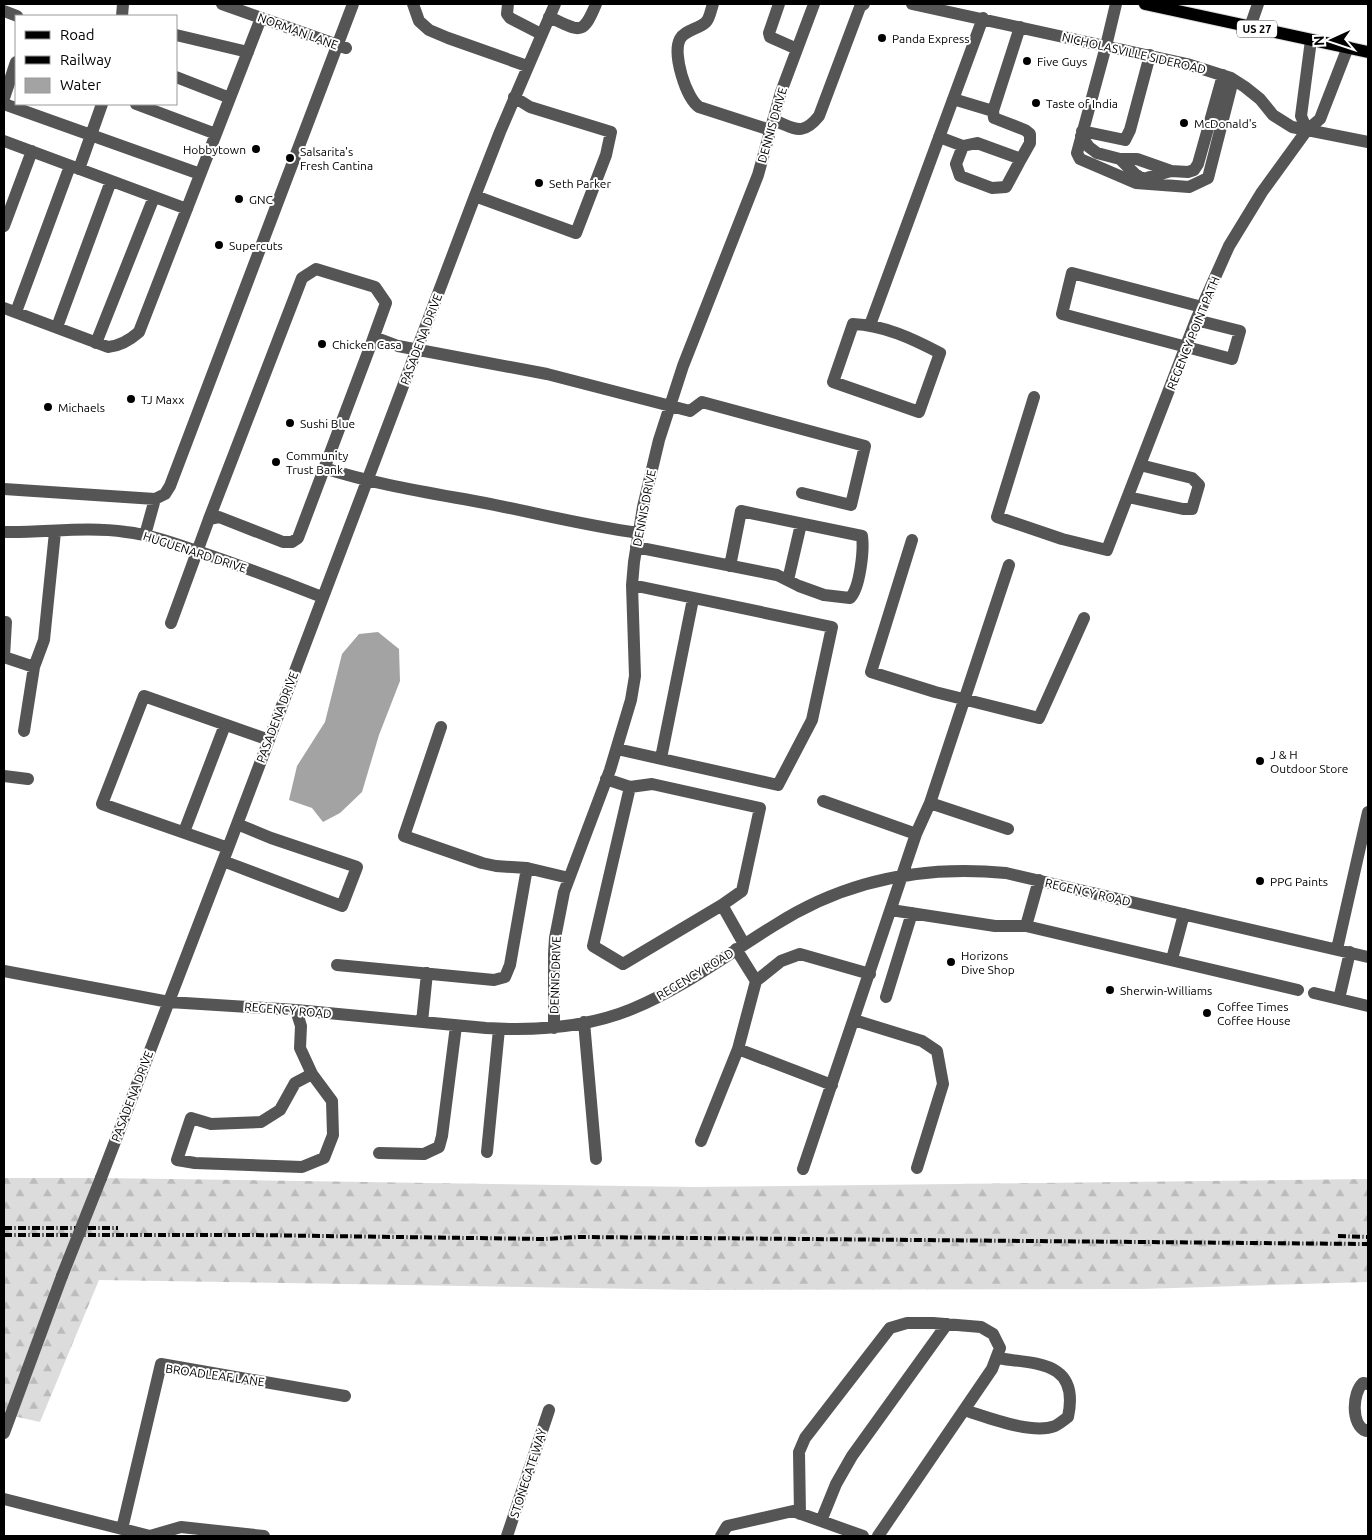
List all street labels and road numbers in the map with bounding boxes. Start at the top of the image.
street label: NORMAN LANE [256,10,340,52]
road number: US 27 [1237,20,1277,38]
street label: NICHOLASVILLE SIDEROAD [1061,30,1207,76]
street label: DENNIS DRIVE [755,86,789,164]
street label: REGENCY POINT PATH [1164,274,1222,392]
street label: PASADENA DRIVE [398,291,444,386]
street label: DENNIS DRIVE [630,468,658,547]
street label: HUGUENARD DRIVE [142,529,249,575]
street label: PASADENA DRIVE [254,669,300,764]
street label: REGENCY ROAD [1044,876,1132,908]
street label: DENNIS DRIVE [547,936,563,1014]
street label: REGENCY ROAD [654,946,736,1002]
street label: REGENCY ROAD [244,1000,332,1020]
street label: PASADENA DRIVE [109,1048,155,1143]
street label: BROADLEAF LANE [165,1362,266,1388]
street label: STONEGATE WAY [507,1427,549,1519]

